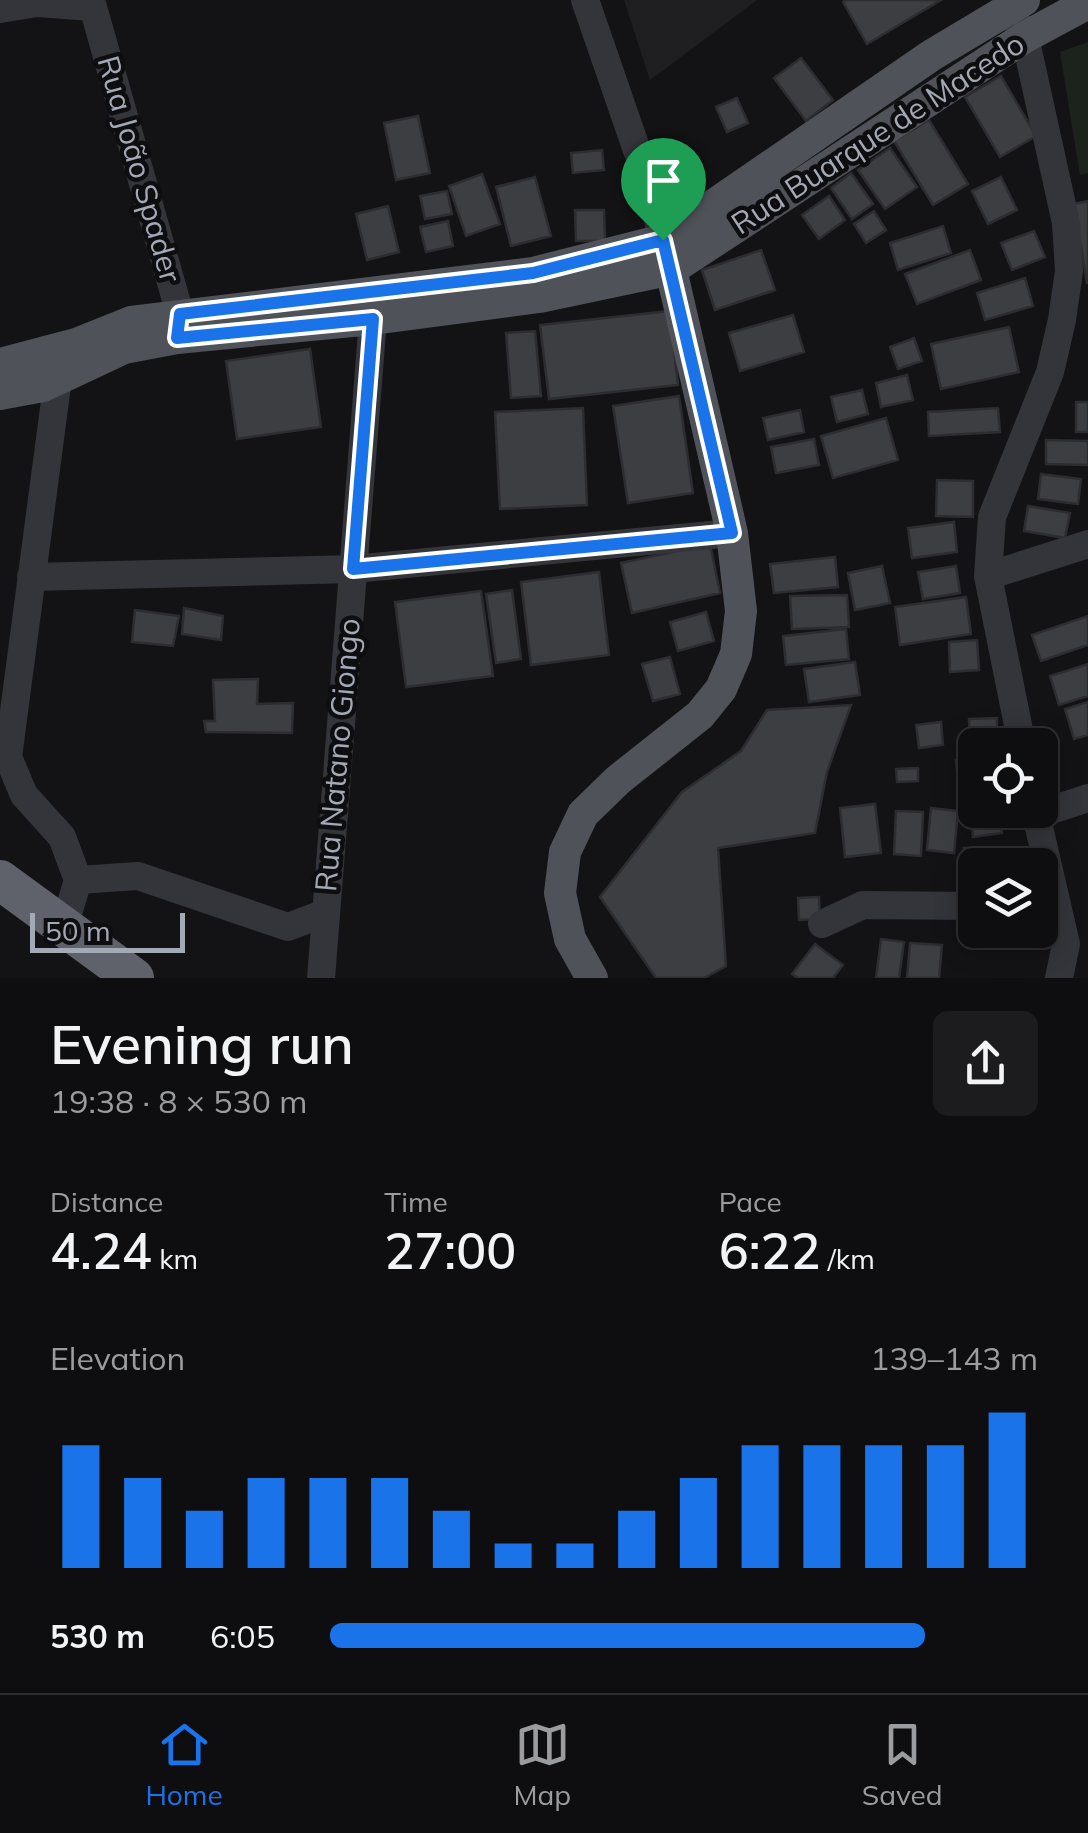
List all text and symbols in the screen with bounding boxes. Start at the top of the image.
street label: Rua Buarque de Macedo [724,24,1031,242]
street label: Rua João Spader [89,51,190,286]
pin [621,138,706,241]
icon: arrive [636,153,691,208]
street label: Rua Natano Giongo [306,617,368,893]
map controls [958,728,1058,948]
button: locate [958,728,1058,828]
button: layers [958,848,1058,948]
scale bar [30,908,185,953]
text: 50 m [45,913,111,948]
text: Evening run [50,1009,354,1078]
button: share [933,1011,1038,1116]
text: 19:38 · 8 × 530 m [50,1081,307,1121]
text: Distance [50,1184,163,1219]
text: Time [384,1184,448,1219]
text: Pace [719,1184,782,1219]
text: 4.24 [50,1219,152,1282]
text: 27:00 [384,1219,516,1282]
text: 6:22 [719,1219,821,1282]
text: km [152,1241,198,1276]
text: /km [821,1241,875,1276]
text: Elevation [50,1338,185,1378]
text: 139–143 m [870,1338,1038,1378]
text: 530 m [50,1616,145,1656]
text: 6:05 [210,1616,275,1656]
tab: Home [145,1717,223,1812]
tab: Map [513,1717,571,1812]
tab: Saved [862,1717,943,1812]

